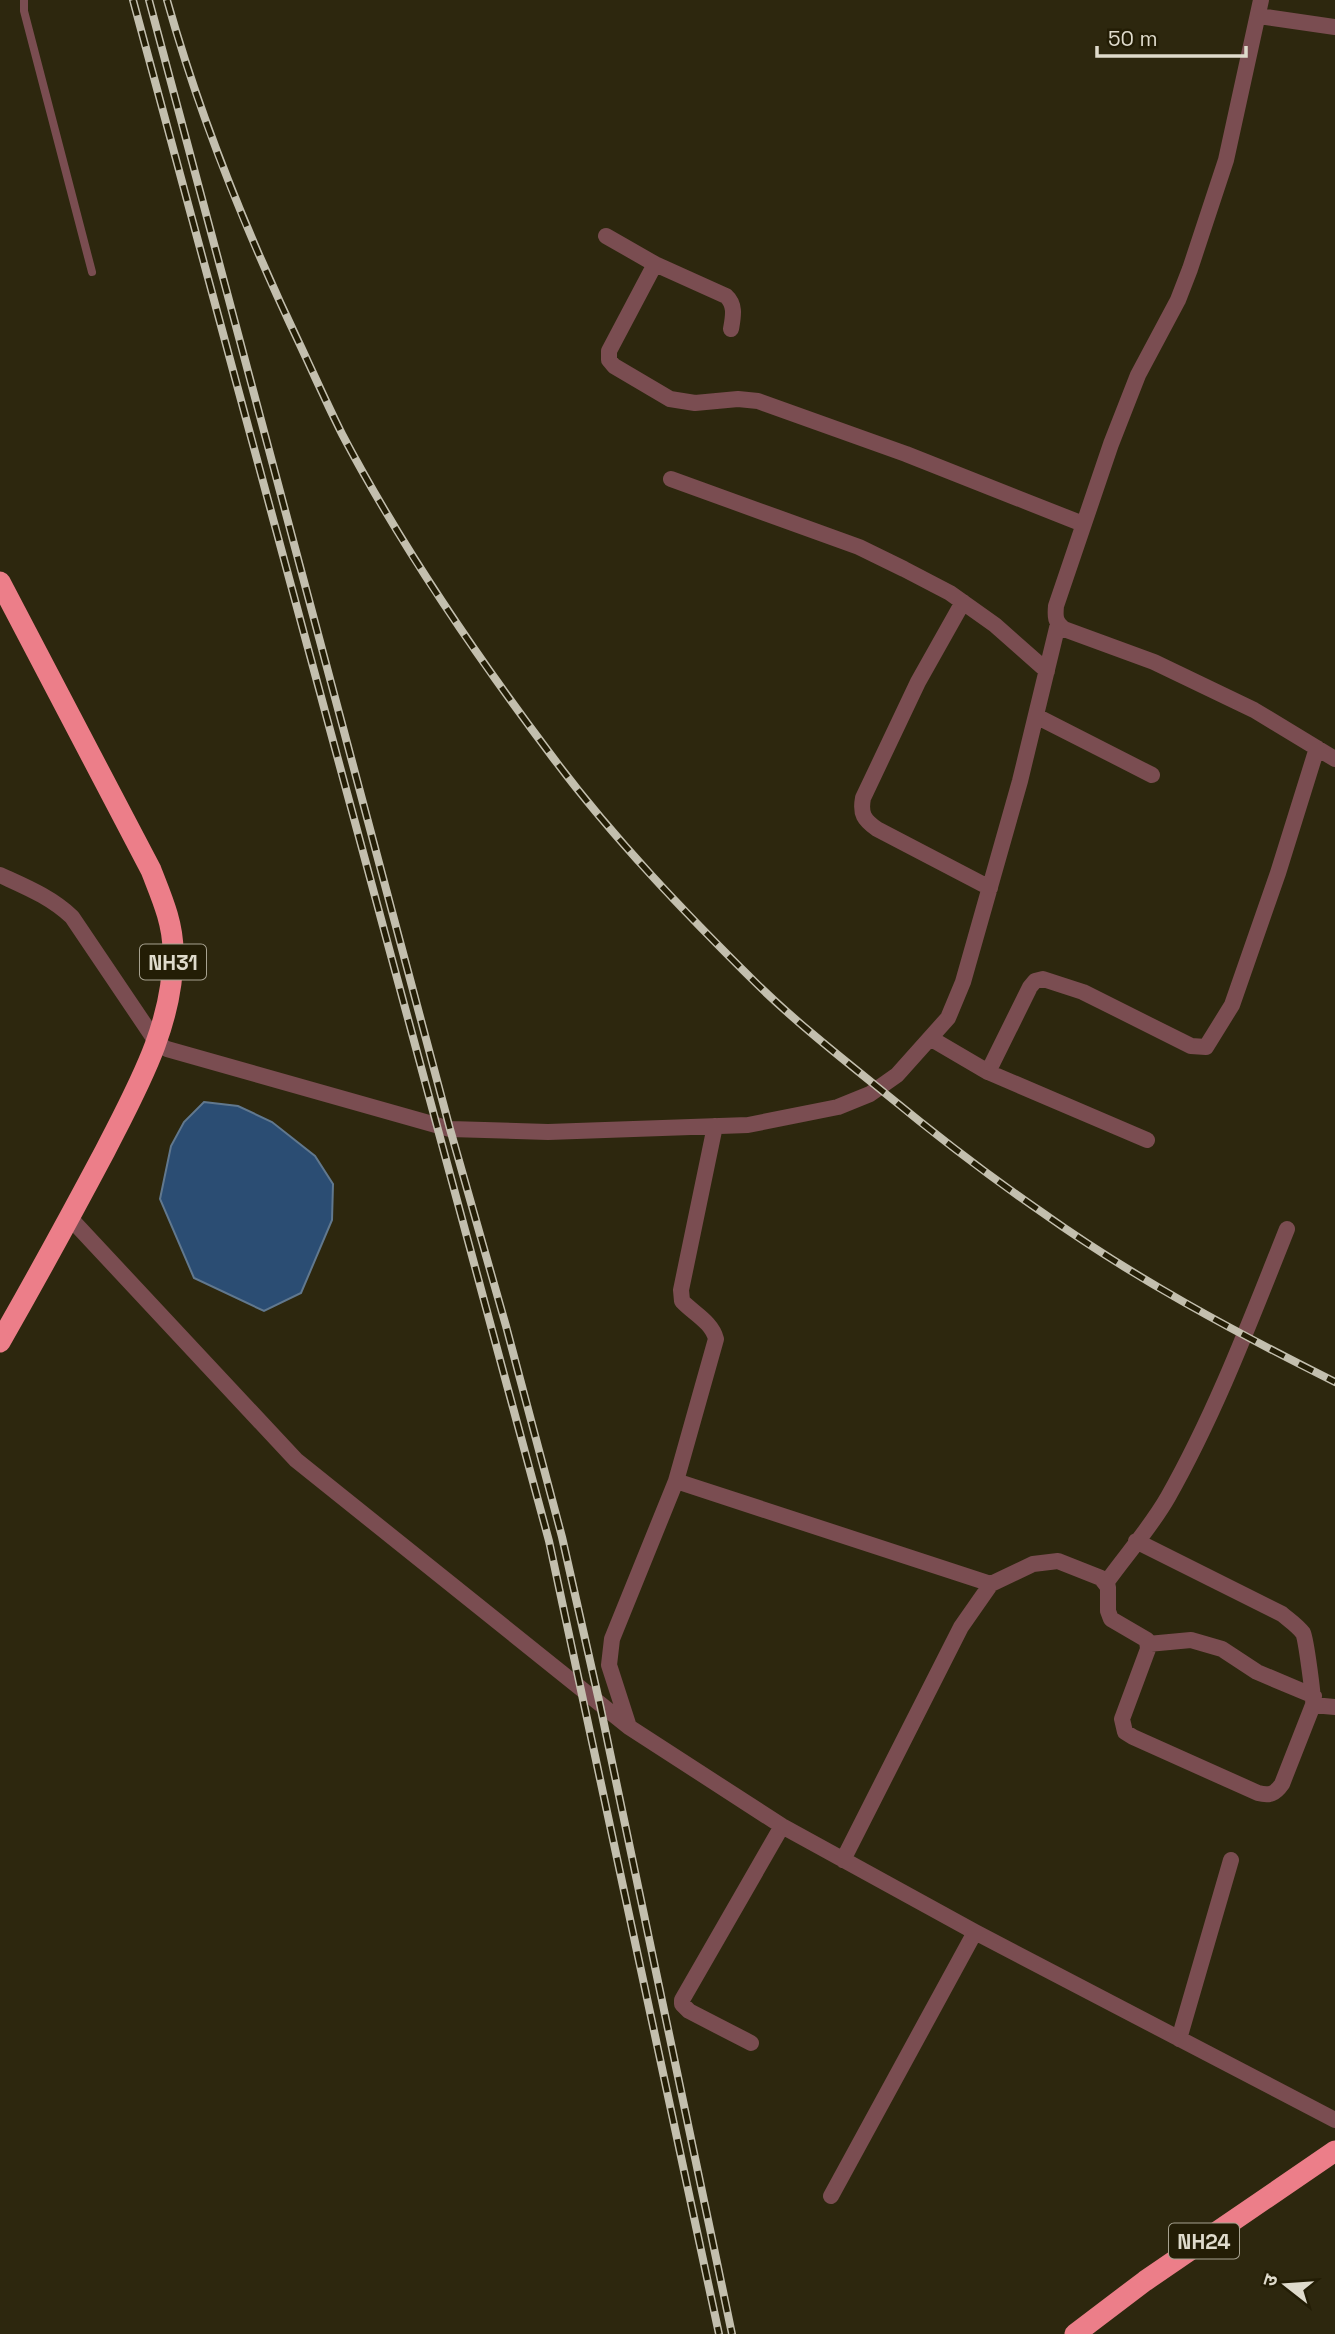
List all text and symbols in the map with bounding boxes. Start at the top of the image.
scale bar [1097,14,1246,58]
text: 50 m [1108,25,1158,52]
road number: NH31 [140,944,206,979]
road number: NH24 [1169,2224,1239,2258]
north arrow [1251,2250,1321,2320]
text: उ [1257,2270,1284,2289]

